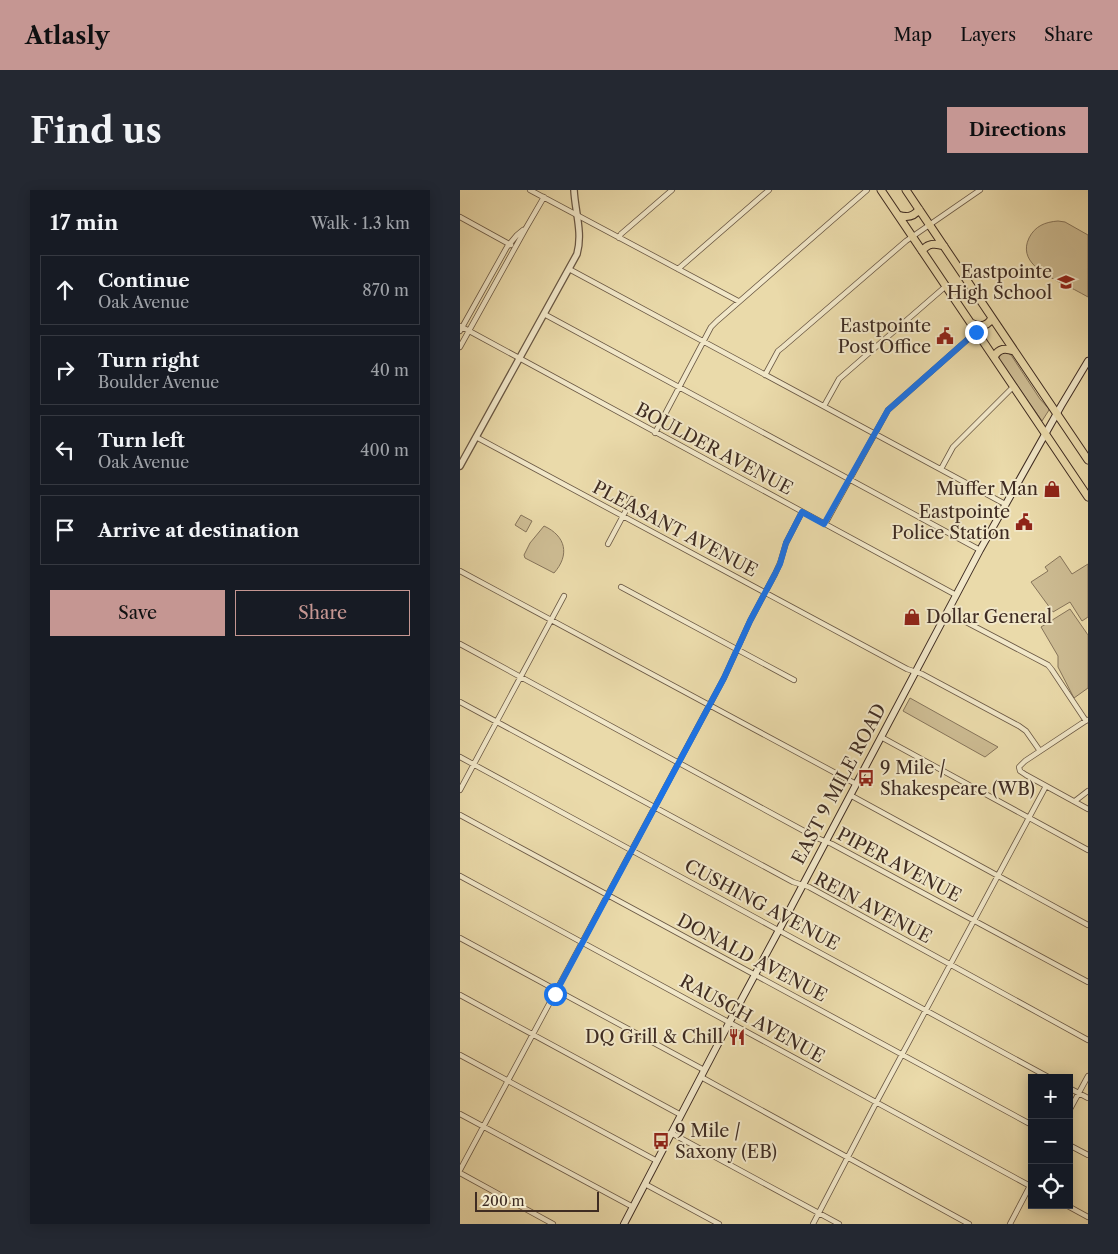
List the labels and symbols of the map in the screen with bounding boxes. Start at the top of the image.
place label: Eastpointe High School [947,261,1052,304]
school or university icon: Eastpointe High School [1056,272,1076,292]
place label: Eastpointe Post Office [838,315,931,358]
route end [965,321,988,344]
public building icon: Eastpointe Post Office [935,326,955,346]
street label: BOULDER AVENUE [632,398,796,500]
street label: PLEASANT AVENUE [589,476,761,582]
place label: Muffer Man [936,478,1038,500]
shop icon: Muffer Man [1042,479,1062,499]
place label: Eastpointe Police Station [892,501,1010,544]
public building icon: Eastpointe Police Station [1014,512,1034,532]
place label: Dollar General [926,606,1052,628]
shop icon: Dollar General [902,607,922,627]
street label: EAST 9 MILE ROAD [787,700,891,868]
place label: 9 Mile / Shakespeare (WB) [880,757,1035,800]
bus stop icon: 9 Mile / Shakespeare (WB) [856,768,876,788]
street label: PIPER AVENUE [833,823,965,907]
street label: CUSHING AVENUE [681,855,843,955]
street label: REIN AVENUE [811,868,935,948]
street label: DONALD AVENUE [673,909,831,1007]
street label: RAUSCH AVENUE [676,970,828,1068]
route start [544,983,567,1006]
place label: DQ Grill & Chill [585,1026,723,1048]
restaurant icon: DQ Grill & Chill [727,1027,747,1047]
place label: 9 Mile / Saxony (EB) [675,1120,777,1163]
bus stop icon: 9 Mile / Saxony (EB) [651,1131,671,1151]
scale bar [475,1189,599,1212]

